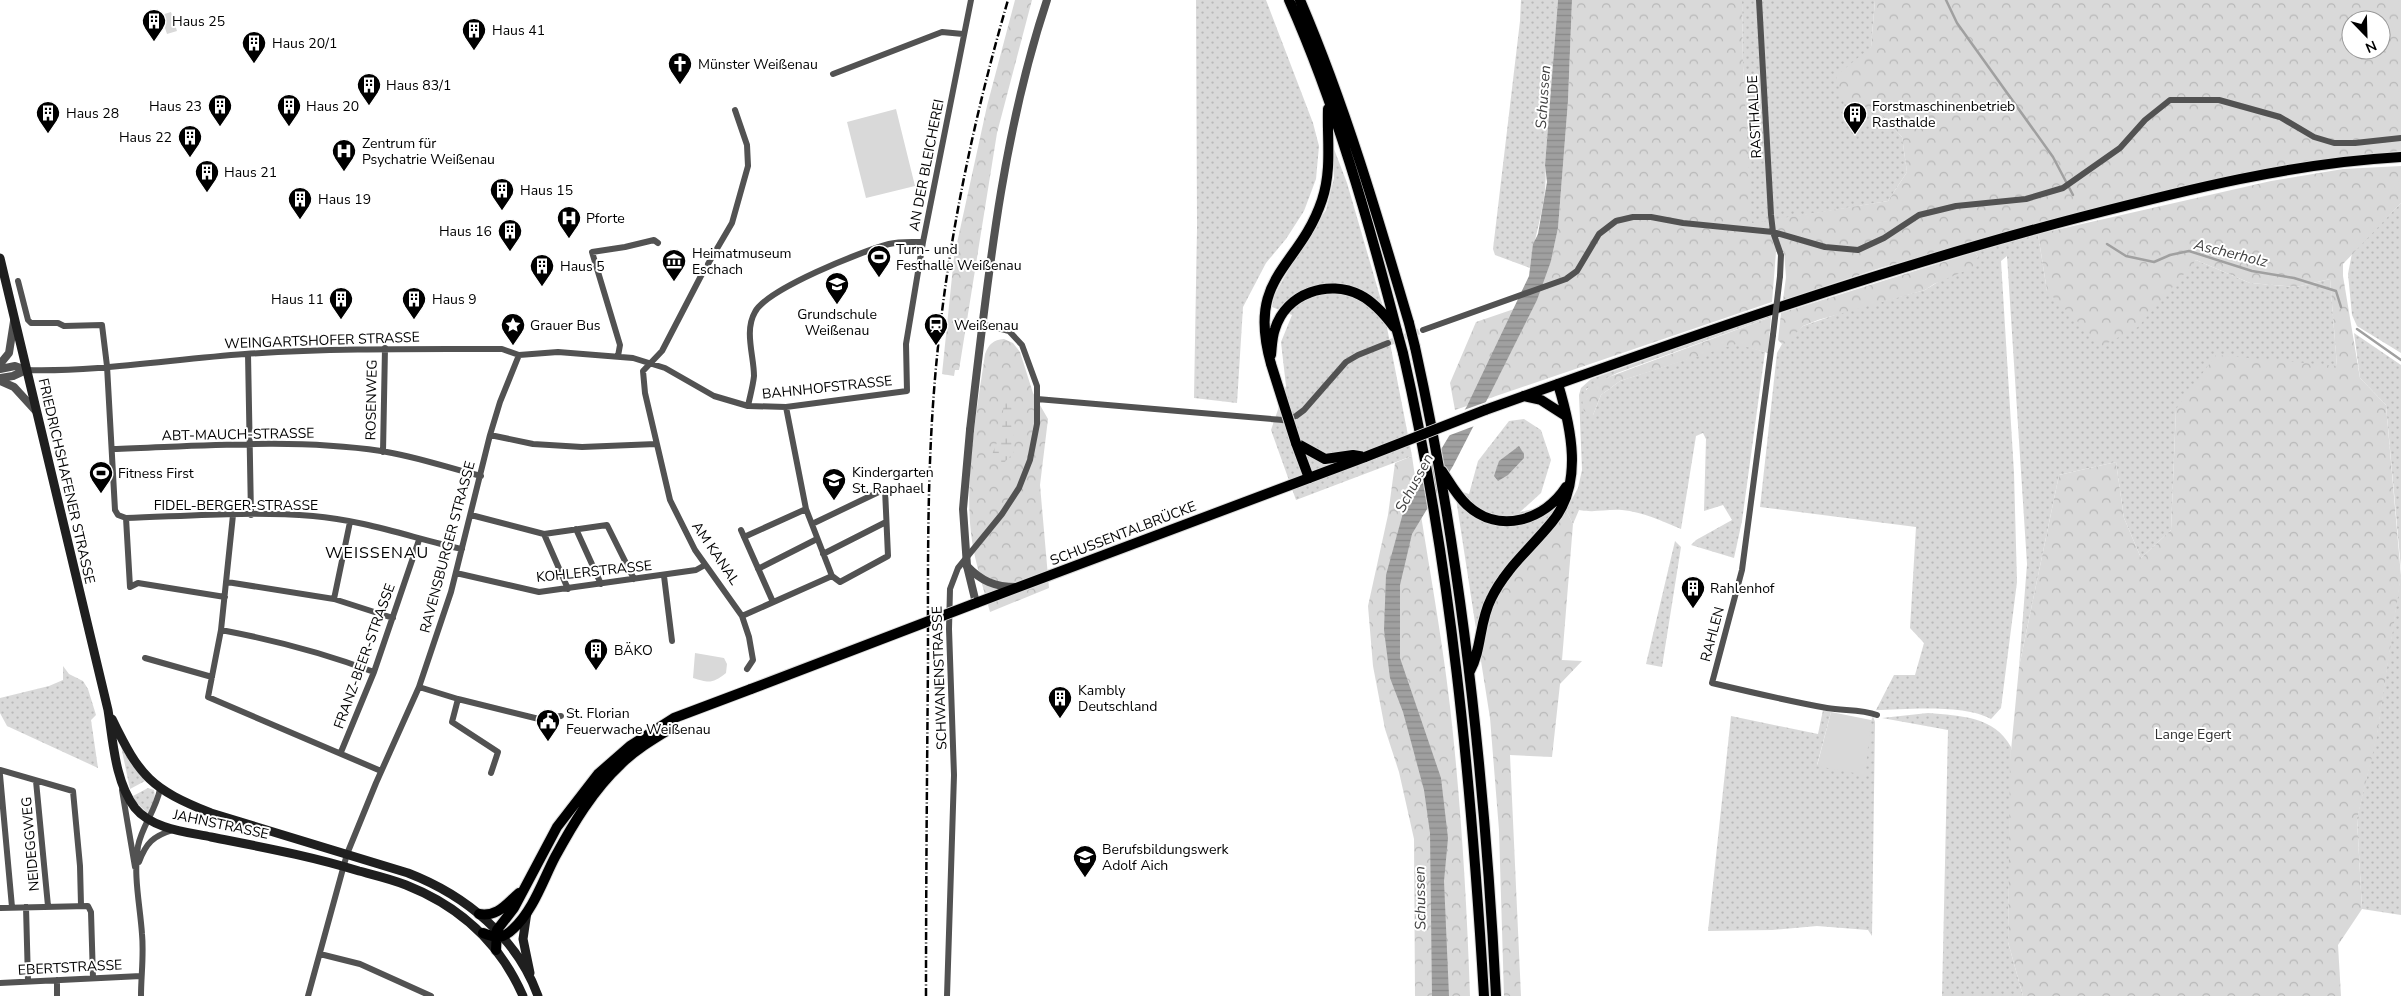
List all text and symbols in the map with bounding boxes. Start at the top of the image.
building icon: Haus 25 [141,8,167,42]
north arrow [2341,10,2391,60]
place label: Haus 25 [172,12,225,31]
building icon: Haus 41 [461,17,487,51]
place label: Haus 41 [492,21,545,40]
building icon: Haus 20/1 [241,30,267,64]
place label: Haus 20/1 [272,34,337,53]
text: N [2362,36,2379,57]
church icon: Münster Weißenau [667,51,693,85]
place label: Münster Weißenau [698,55,818,74]
water label: Schussen [1531,64,1555,130]
building icon: Haus 83/1 [356,72,382,106]
street label: RASTHALDE [1743,75,1766,159]
place label: Haus 83/1 [386,76,451,95]
building icon: Haus 23 [207,93,233,127]
building icon: Haus 20 [276,93,302,127]
place label: Haus 23 [149,97,202,116]
place label: Haus 20 [306,97,359,116]
place label: Forstmaschinenbetrieb Rasthalde [1872,97,2015,132]
street label: AN DER BLEICHEREI [904,98,949,233]
building icon: Haus 28 [35,100,61,134]
building icon: Forstmaschinenbetrieb Rasthalde [1842,101,1868,135]
place label: Haus 28 [66,104,119,123]
building icon: Haus 22 [177,124,203,158]
place label: Haus 22 [119,128,172,147]
place label: Zentrum für Psychatrie Weißenau [362,134,495,169]
hospital icon: Zentrum für Psychatrie Weißenau [331,138,357,172]
building icon: Haus 21 [194,159,220,193]
place label: Haus 21 [224,163,277,182]
building icon: Haus 15 [489,177,515,211]
place label: Haus 15 [520,181,573,200]
building icon: Haus 19 [287,186,313,220]
place label: Haus 19 [318,190,371,209]
hospital icon: Pforte [556,205,582,239]
place label: Pforte [586,209,625,228]
building icon: Haus 16 [497,218,523,252]
place label: Haus 16 [439,222,492,241]
water label: Ascherholz [2191,234,2270,272]
place label: Turn- und Festhalle Weißenau [896,240,1022,275]
place label: Heimatmuseum Eschach [692,244,792,279]
sports icon: Turn- und Festhalle Weißenau [866,244,892,278]
museum icon: Heimatmuseum Eschach [661,248,687,282]
building icon: Haus 5 [529,253,555,287]
place label: Haus 5 [560,257,605,276]
school or university icon: Grundschule Weißenau [824,271,850,305]
building icon: Haus 11 [328,286,354,320]
building icon: Haus 9 [401,286,427,320]
place label: Haus 11 [271,290,324,309]
place label: Haus 9 [432,290,477,309]
place label: Grundschule Weißenau [797,305,877,340]
place icon: Grauer Bus [500,312,526,346]
station icon: Weißenau [923,312,949,346]
place label: Grauer Bus [530,316,601,335]
place label: Weißenau [954,316,1019,335]
street label: WEINGARTSHOFER STRASSE [224,328,420,353]
street label: ROSENWEG [361,359,382,441]
street label: BAHNHOFSTRASSE [761,371,893,404]
street label: FRIEDRICHSHAFENER STRASSE [34,376,99,586]
street label: ABT-MAUCH-STRASSE [161,424,315,445]
water label: Schussen [1390,450,1438,516]
street label: RAVENSBURGER STRASSE [415,459,480,635]
sports icon: Fitness First [88,460,114,494]
place label: Kindergarten St. Raphael [852,463,934,498]
place label: Fitness First [118,464,194,483]
school or university icon: Kindergarten St. Raphael [821,467,847,501]
street label: FIDEL-BERGER-STRASSE [154,496,318,515]
street label: SCHUSSENTALBRÜCKE [1047,497,1199,570]
street label: AM KANAL [687,518,744,589]
district label: WEISSENAU [325,542,429,564]
street label: KOHLERSTRASSE [535,556,653,587]
building icon: Rahlenhof [1680,575,1706,609]
place label: Rahlenhof [1710,579,1775,598]
street label: FRANZ-BEER-STRASSE [329,581,400,732]
street label: RAHLEN [1696,605,1729,664]
street label: SCHWANENSTRASSE [927,606,952,750]
building icon: BÄKO [583,637,609,671]
place label: BÄKO [614,641,653,660]
place label: Kambly Deutschland [1078,681,1157,716]
building icon: Kambly Deutschland [1047,685,1073,719]
place label: St. Florian Feuerwache Weißenau [566,704,711,739]
public building icon: St. Florian Feuerwache Weißenau [535,708,561,742]
park label: Lange Egert [2155,725,2231,744]
street label: NEIDEGGWEG [17,796,44,892]
street label: JAHNSTRASSE [170,805,270,844]
place label: Berufsbildungswerk Adolf Aich [1102,840,1229,875]
school or university icon: Berufsbildungswerk Adolf Aich [1072,844,1098,878]
water label: Schussen [1409,866,1431,930]
street label: EBERTSTRASSE [17,955,123,980]

